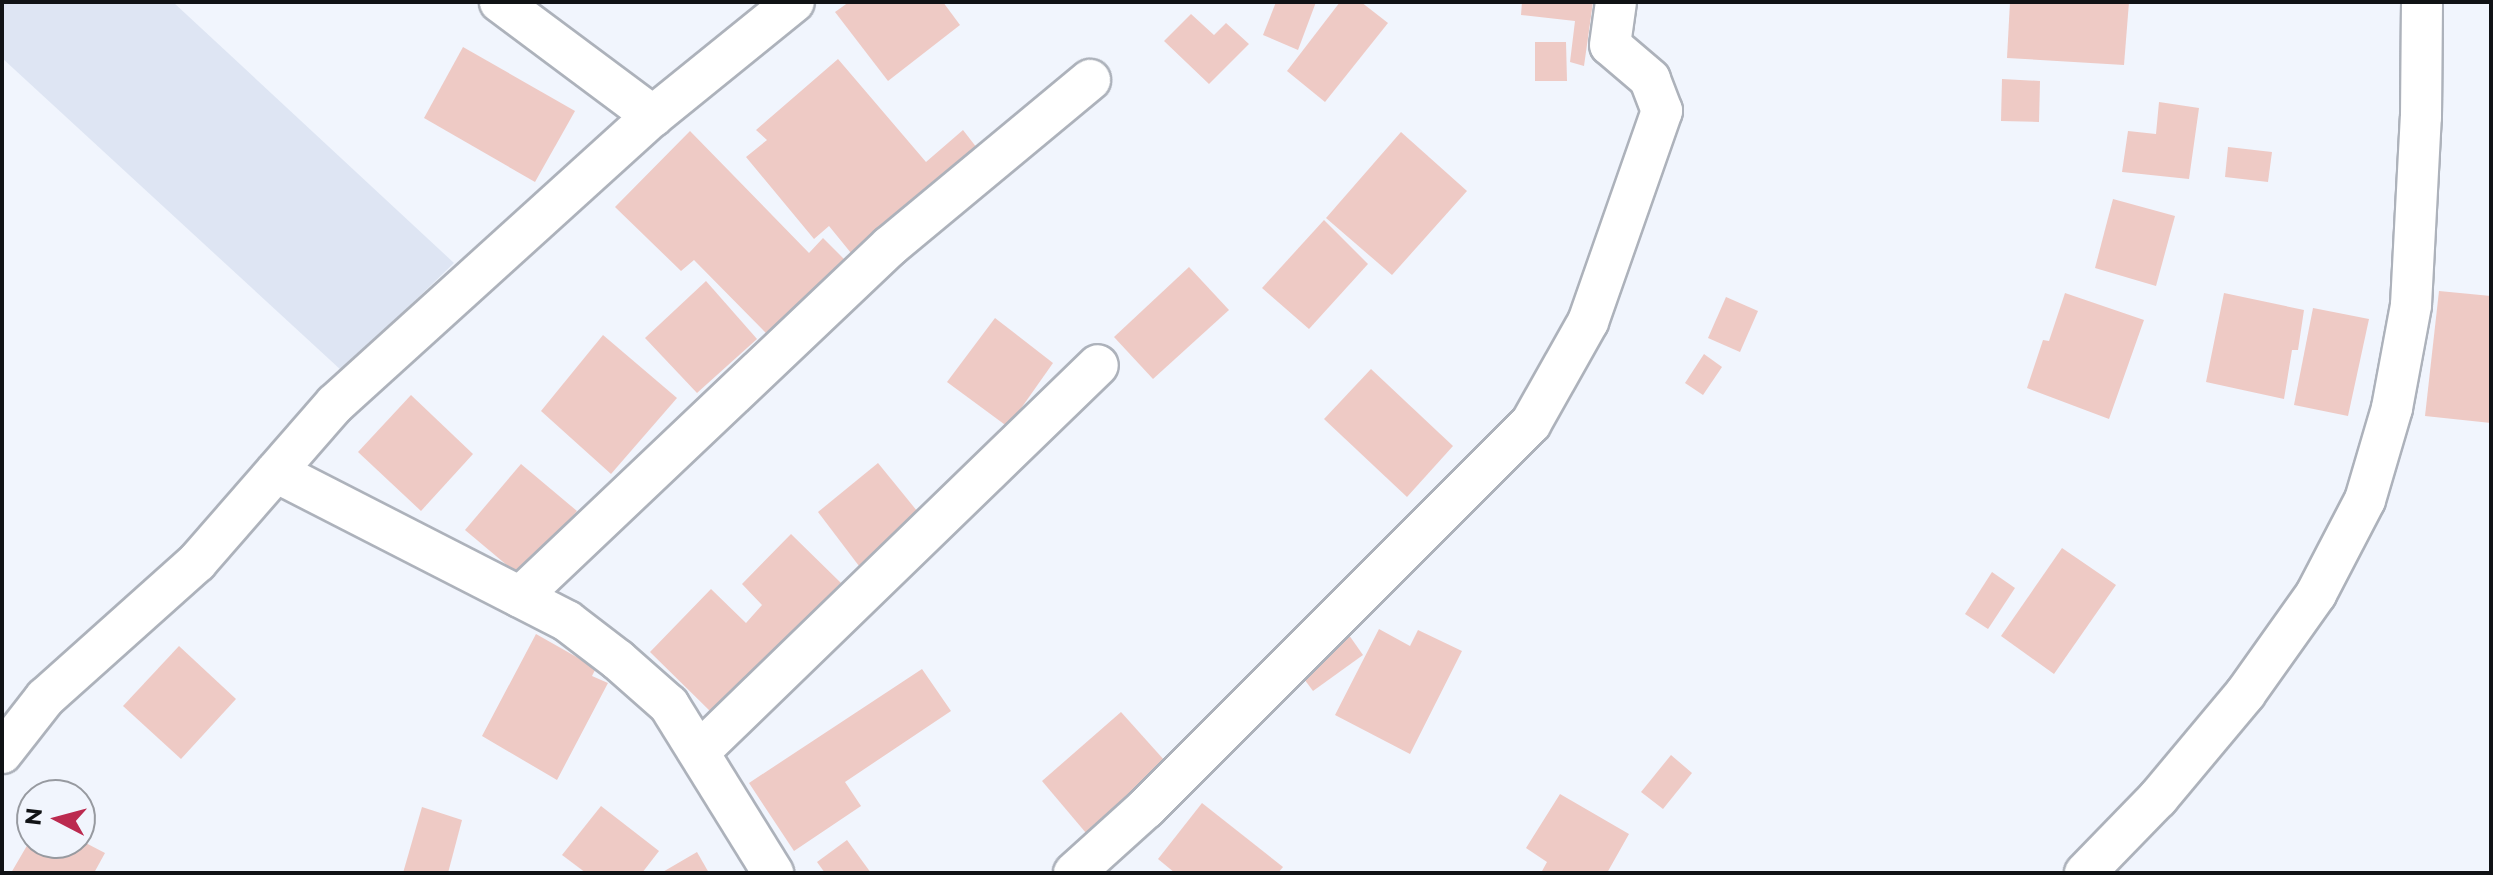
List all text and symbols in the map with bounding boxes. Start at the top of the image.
north arrow [16,779,96,859]
text: N [19,806,48,827]

